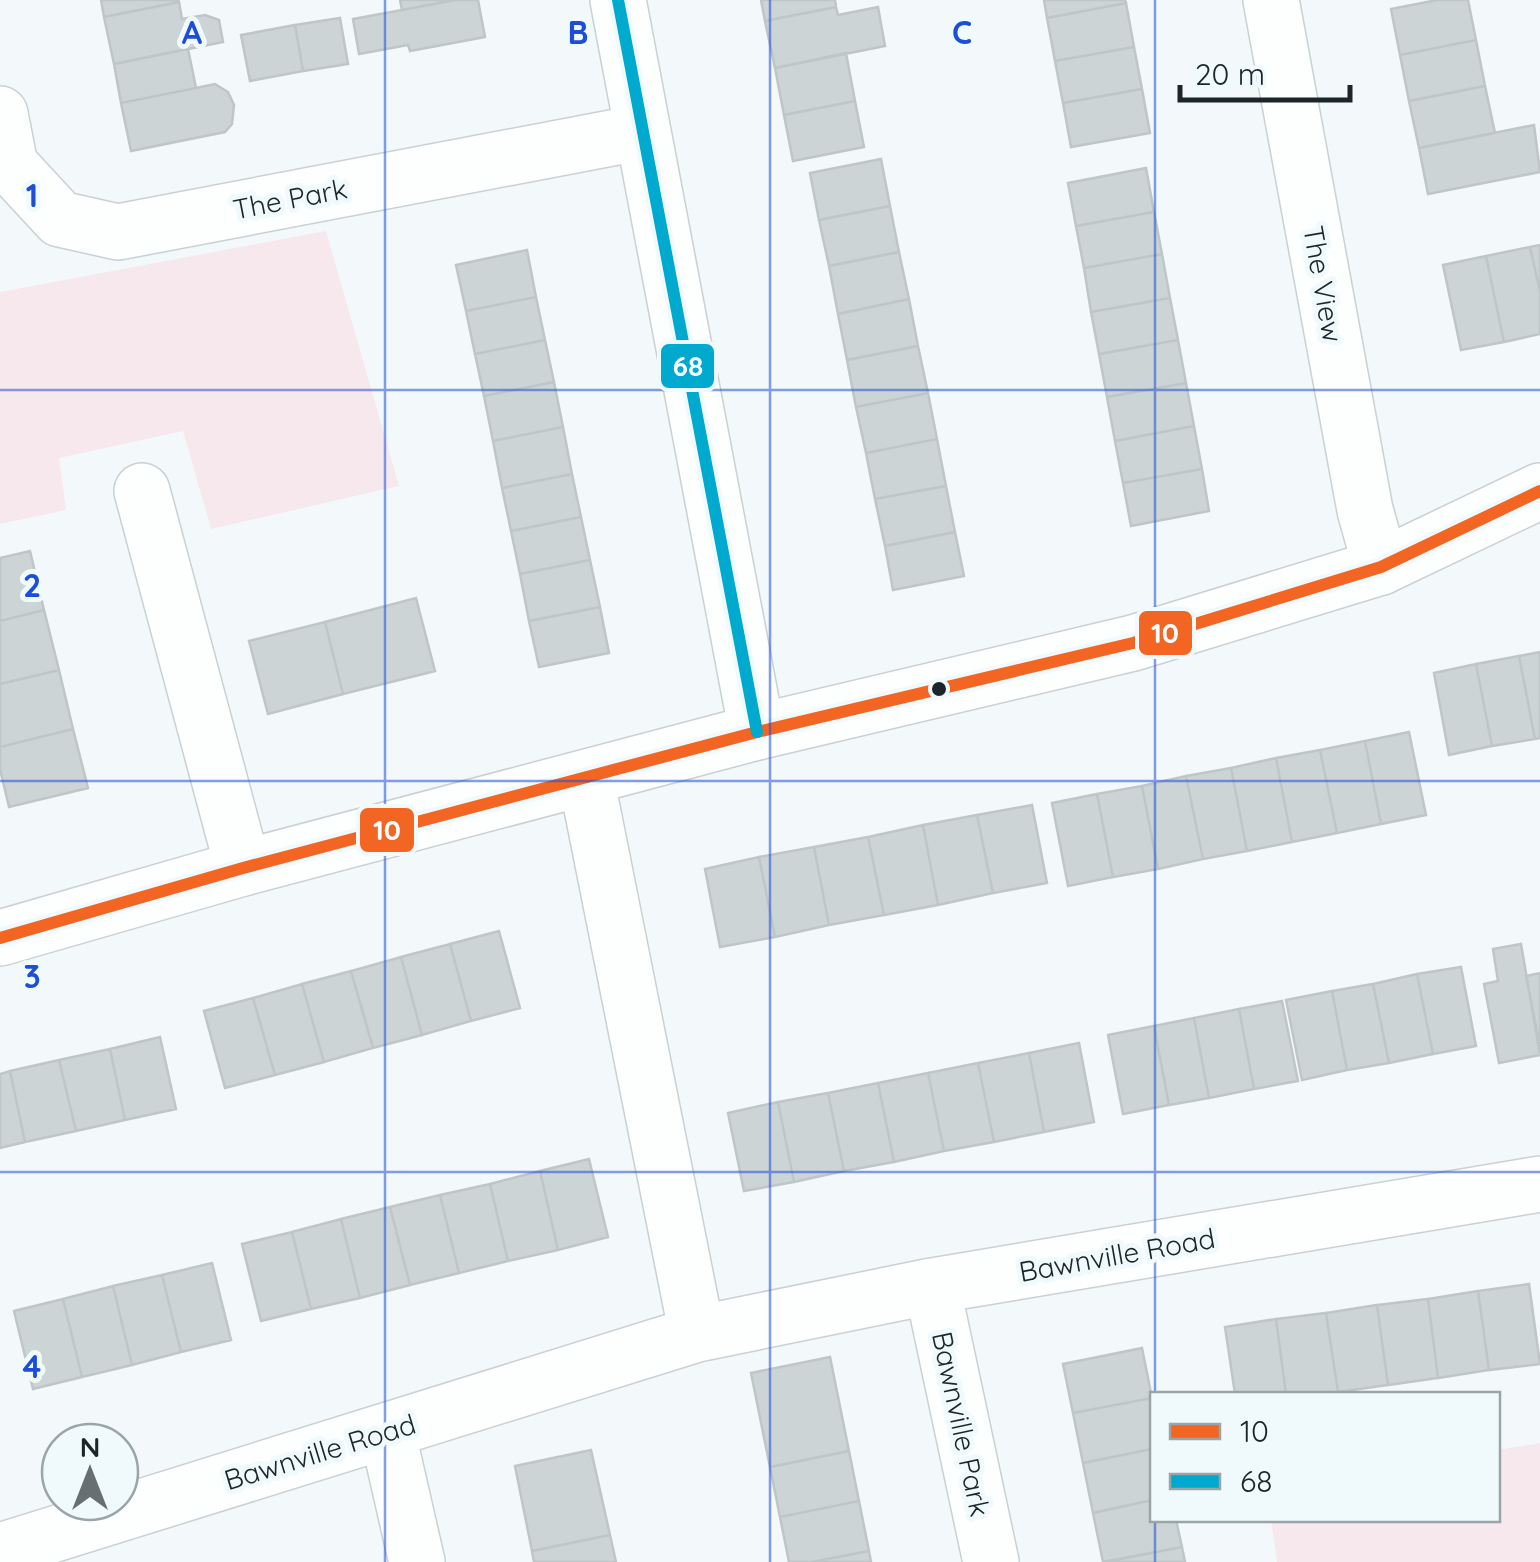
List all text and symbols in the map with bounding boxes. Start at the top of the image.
text: A [182,12,203,52]
text: B [568,12,588,52]
text: C [952,12,972,52]
scale bar [1180,40,1350,102]
text: 20 m [1195,55,1265,93]
street label: The Park [230,170,350,227]
text: 1 [26,175,38,215]
street label: The View [1296,223,1351,345]
line badge: 68 [659,342,716,390]
text: 68 [673,348,703,383]
text: 2 [23,565,41,605]
line badge: 10 [1137,609,1194,657]
text: 10 [1151,615,1179,650]
unlabelled marker [929,679,949,699]
line badge: 10 [358,806,416,854]
text: 10 [373,812,401,847]
text: 3 [23,956,41,996]
street label: Bawnville Road [1016,1220,1218,1289]
street label: Bawnville Park [925,1328,998,1520]
text: 4 [23,1346,42,1386]
legend [1150,1392,1500,1522]
street label: Bawnville Road [220,1406,420,1497]
text: 10 [1240,1412,1269,1450]
north arrow [40,1422,140,1522]
text: N [80,1429,100,1464]
text: 68 [1240,1462,1272,1500]

